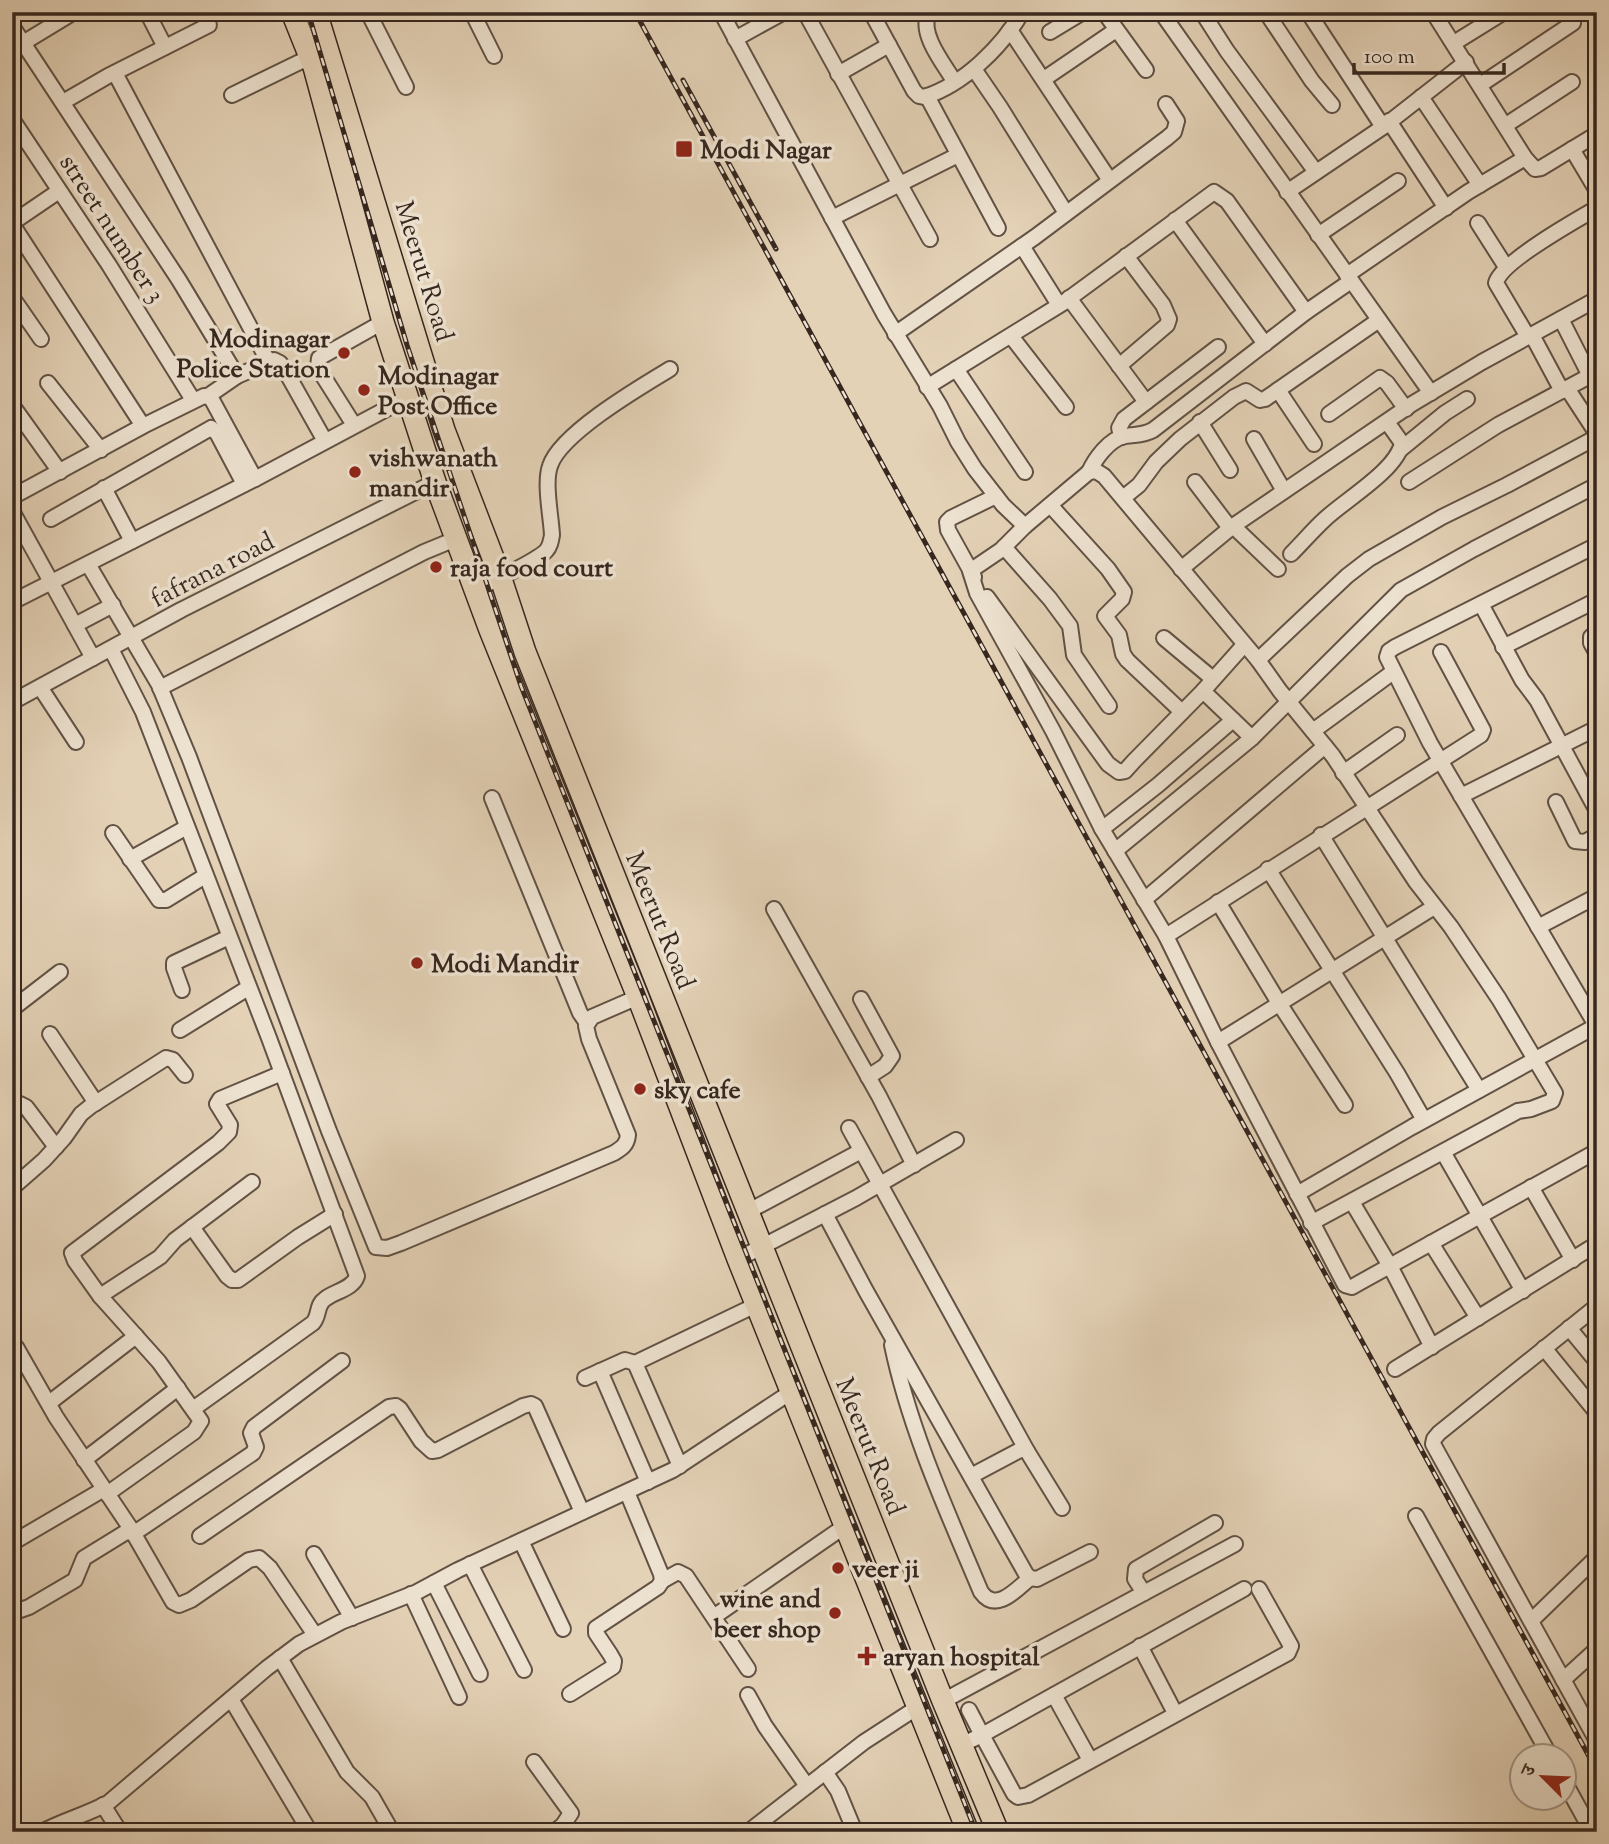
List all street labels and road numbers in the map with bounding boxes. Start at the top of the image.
street label: street number 3 [49,148,173,311]
street label: Meerut Road [384,197,462,347]
street label: fafrana road [145,524,282,618]
street label: Meerut Road [614,847,703,996]
street label: Meerut Road [824,1373,913,1522]

